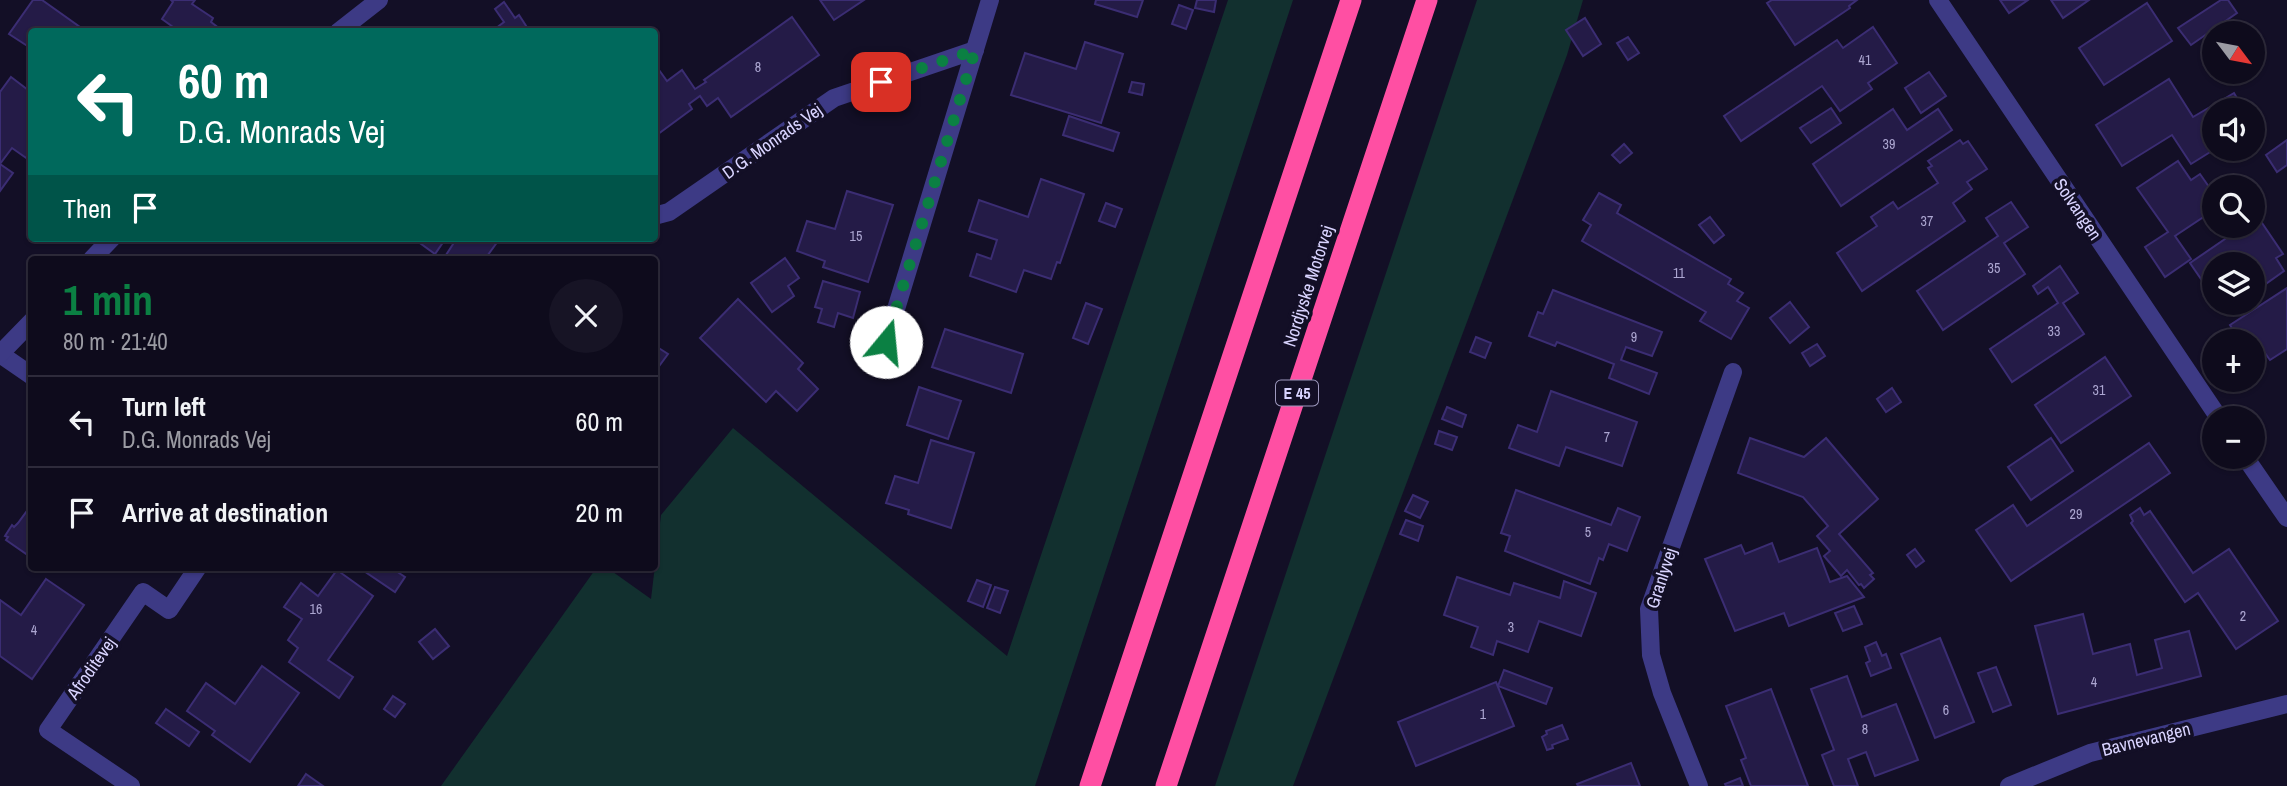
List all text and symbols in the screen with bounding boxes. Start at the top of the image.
north arrow [2202,21,2264,84]
map controls [2202,21,2265,469]
text: 60 m [178,47,270,113]
house number: 41 [1859,51,1872,69]
pin [851,52,911,112]
icon: left [63,56,154,147]
house number: 8 [755,58,761,76]
icon: arrive [862,63,900,101]
street label: D.G. Monrads Vej [717,97,827,185]
button: sound [2202,98,2265,161]
text: D.G. Monrads Vej [178,110,385,153]
house number: 39 [1883,135,1895,153]
street label: Solvangen [2048,173,2108,245]
button: search [2202,175,2265,238]
icon: arrive [126,189,164,227]
text: Then [63,191,112,226]
house number: 37 [1921,212,1933,230]
street label: Nordjyske Motorvej [1277,222,1339,350]
house number: 15 [850,227,862,245]
button: layers [2202,252,2265,315]
house number: 35 [1988,259,2000,277]
house number: 11 [1673,264,1686,282]
text: 1 min [63,272,153,328]
button: close [549,279,623,353]
position arrow [849,305,923,379]
house number: 33 [2048,322,2060,340]
text: 80 m · 21:40 [63,326,168,357]
house number: 9 [1631,328,1637,346]
button: + [2202,329,2265,392]
road number: E 45 [1276,380,1318,406]
house number: 31 [2093,381,2106,399]
text: Turn left [122,389,206,424]
icon: left [63,403,101,441]
text: 60 m [576,404,623,439]
button: − [2202,406,2265,469]
text: D.G. Monrads Vej [122,424,271,455]
house number: 7 [1604,428,1610,446]
icon: arrive [63,494,101,532]
text: Arrive at destination [122,495,328,530]
text: 20 m [576,495,623,530]
house number: 29 [2070,505,2082,523]
house number: 5 [1585,523,1591,541]
street label: Granlyvej [1639,544,1683,612]
house number: 16 [310,600,322,618]
house number: 2 [2240,607,2246,625]
house number: 3 [1508,618,1514,636]
house number: 4 [31,621,38,639]
street label: Afroditevej [60,632,121,705]
house number: 4 [2091,673,2098,691]
house number: 6 [1943,701,1949,719]
house number: 1 [1480,705,1487,723]
street label: Bavnevangen [2099,716,2193,762]
house number: 8 [1862,720,1868,738]

